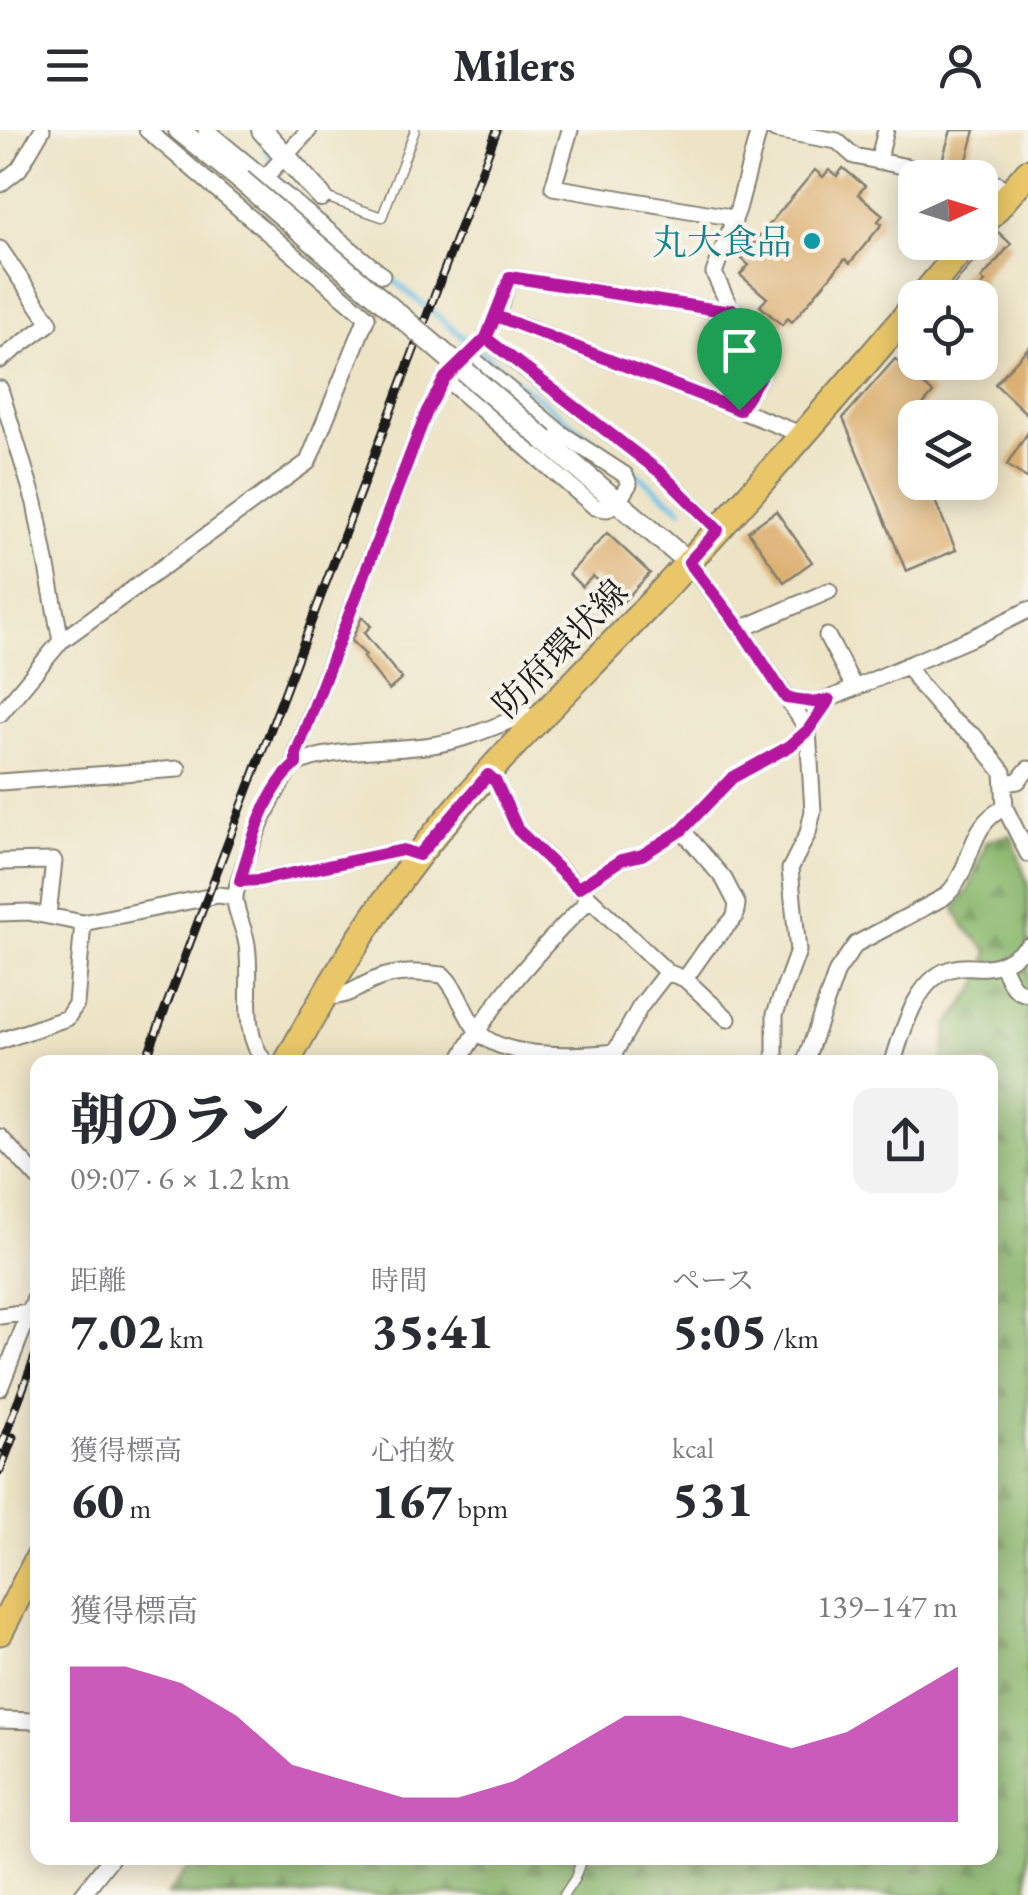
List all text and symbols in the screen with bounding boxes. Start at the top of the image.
text: Milers [453,36,575,94]
icon: menu [40,38,95,93]
icon: person [933,38,988,93]
north arrow [898,160,998,260]
map controls [898,160,998,500]
place label: 丸大食品 [652,219,792,264]
marker: 丸大食品 [801,230,823,252]
button: locate [898,280,998,380]
pin [697,308,782,411]
icon: arrive [712,323,767,378]
button: layers [898,400,998,500]
street label: 防府環状線 [483,569,637,727]
text: 朝のラン [70,1084,290,1155]
button: share [853,1088,958,1193]
text: 09:07 · 6 × 1.2 km [70,1157,290,1199]
text: 距離 [70,1262,126,1298]
text: 時間 [371,1262,427,1298]
text: ペース [672,1262,755,1298]
text: 7.02 [70,1298,164,1363]
text: 35:41 [371,1298,493,1363]
text: 5:05 [672,1298,767,1363]
text: km [164,1320,204,1356]
text: /km [767,1320,819,1356]
text: kcal [672,1430,714,1466]
text: 獲得標高 [70,1432,182,1468]
text: 心拍数 [371,1432,455,1468]
text: 531 [672,1466,753,1531]
text: 60 [70,1468,124,1533]
text: 167 [371,1468,452,1533]
text: m [124,1490,151,1526]
text: bpm [452,1490,508,1526]
text: 139–147 m [817,1585,958,1627]
text: 獲得標高 [70,1590,198,1632]

